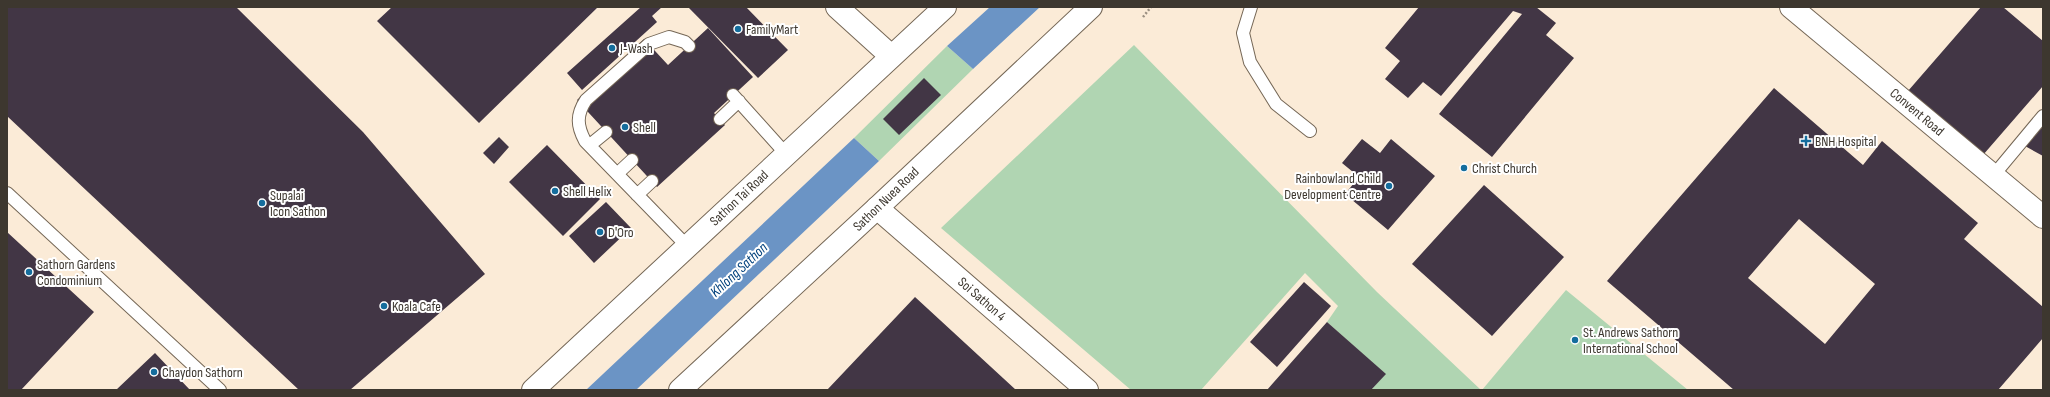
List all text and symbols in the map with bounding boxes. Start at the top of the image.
place label: FamilyMart [746,21,798,38]
marker: FamilyMart [733,24,743,34]
place label: J-Wash [619,40,653,57]
marker: J-Wash [607,43,617,53]
street label: Convent Road [1887,85,1948,140]
place label: Shell [633,119,656,136]
marker: Shell [620,122,630,132]
place label: BNH Hospital [1815,133,1876,150]
marker: BNH Hospital [1800,135,1812,147]
place label: Christ Church [1472,160,1537,177]
street label: Sathon Nuea Road [849,163,923,235]
marker: Christ Church [1459,163,1469,173]
street label: Sathon Tai Road [706,166,772,229]
place label: Rainbowland Child Development Centre [1284,170,1381,203]
marker: Rainbowland Child Development Centre [1384,181,1394,191]
place label: Shell Helix [563,183,612,200]
marker: Shell Helix [550,186,560,196]
place label: Supalai Icon Sathon [270,187,326,220]
marker: Supalai Icon Sathon [257,198,267,208]
place label: D'Oro [608,224,634,241]
marker: D'Oro [595,227,605,237]
water label: Khlong Sathon [706,238,772,302]
place label: Sathorn Gardens Condominium [37,256,115,289]
marker: Sathorn Gardens Condominium [24,267,34,277]
street label: Soi Sathon 4 [954,274,1010,325]
place label: Koala Cafe [392,298,441,315]
marker: Koala Cafe [379,301,389,311]
place label: St. Andrews Sathorn International School [1583,324,1678,357]
marker: St. Andrews Sathorn International School [1570,335,1580,345]
place label: Chaydon Sathorn [162,364,243,381]
marker: Chaydon Sathorn [149,367,159,377]

